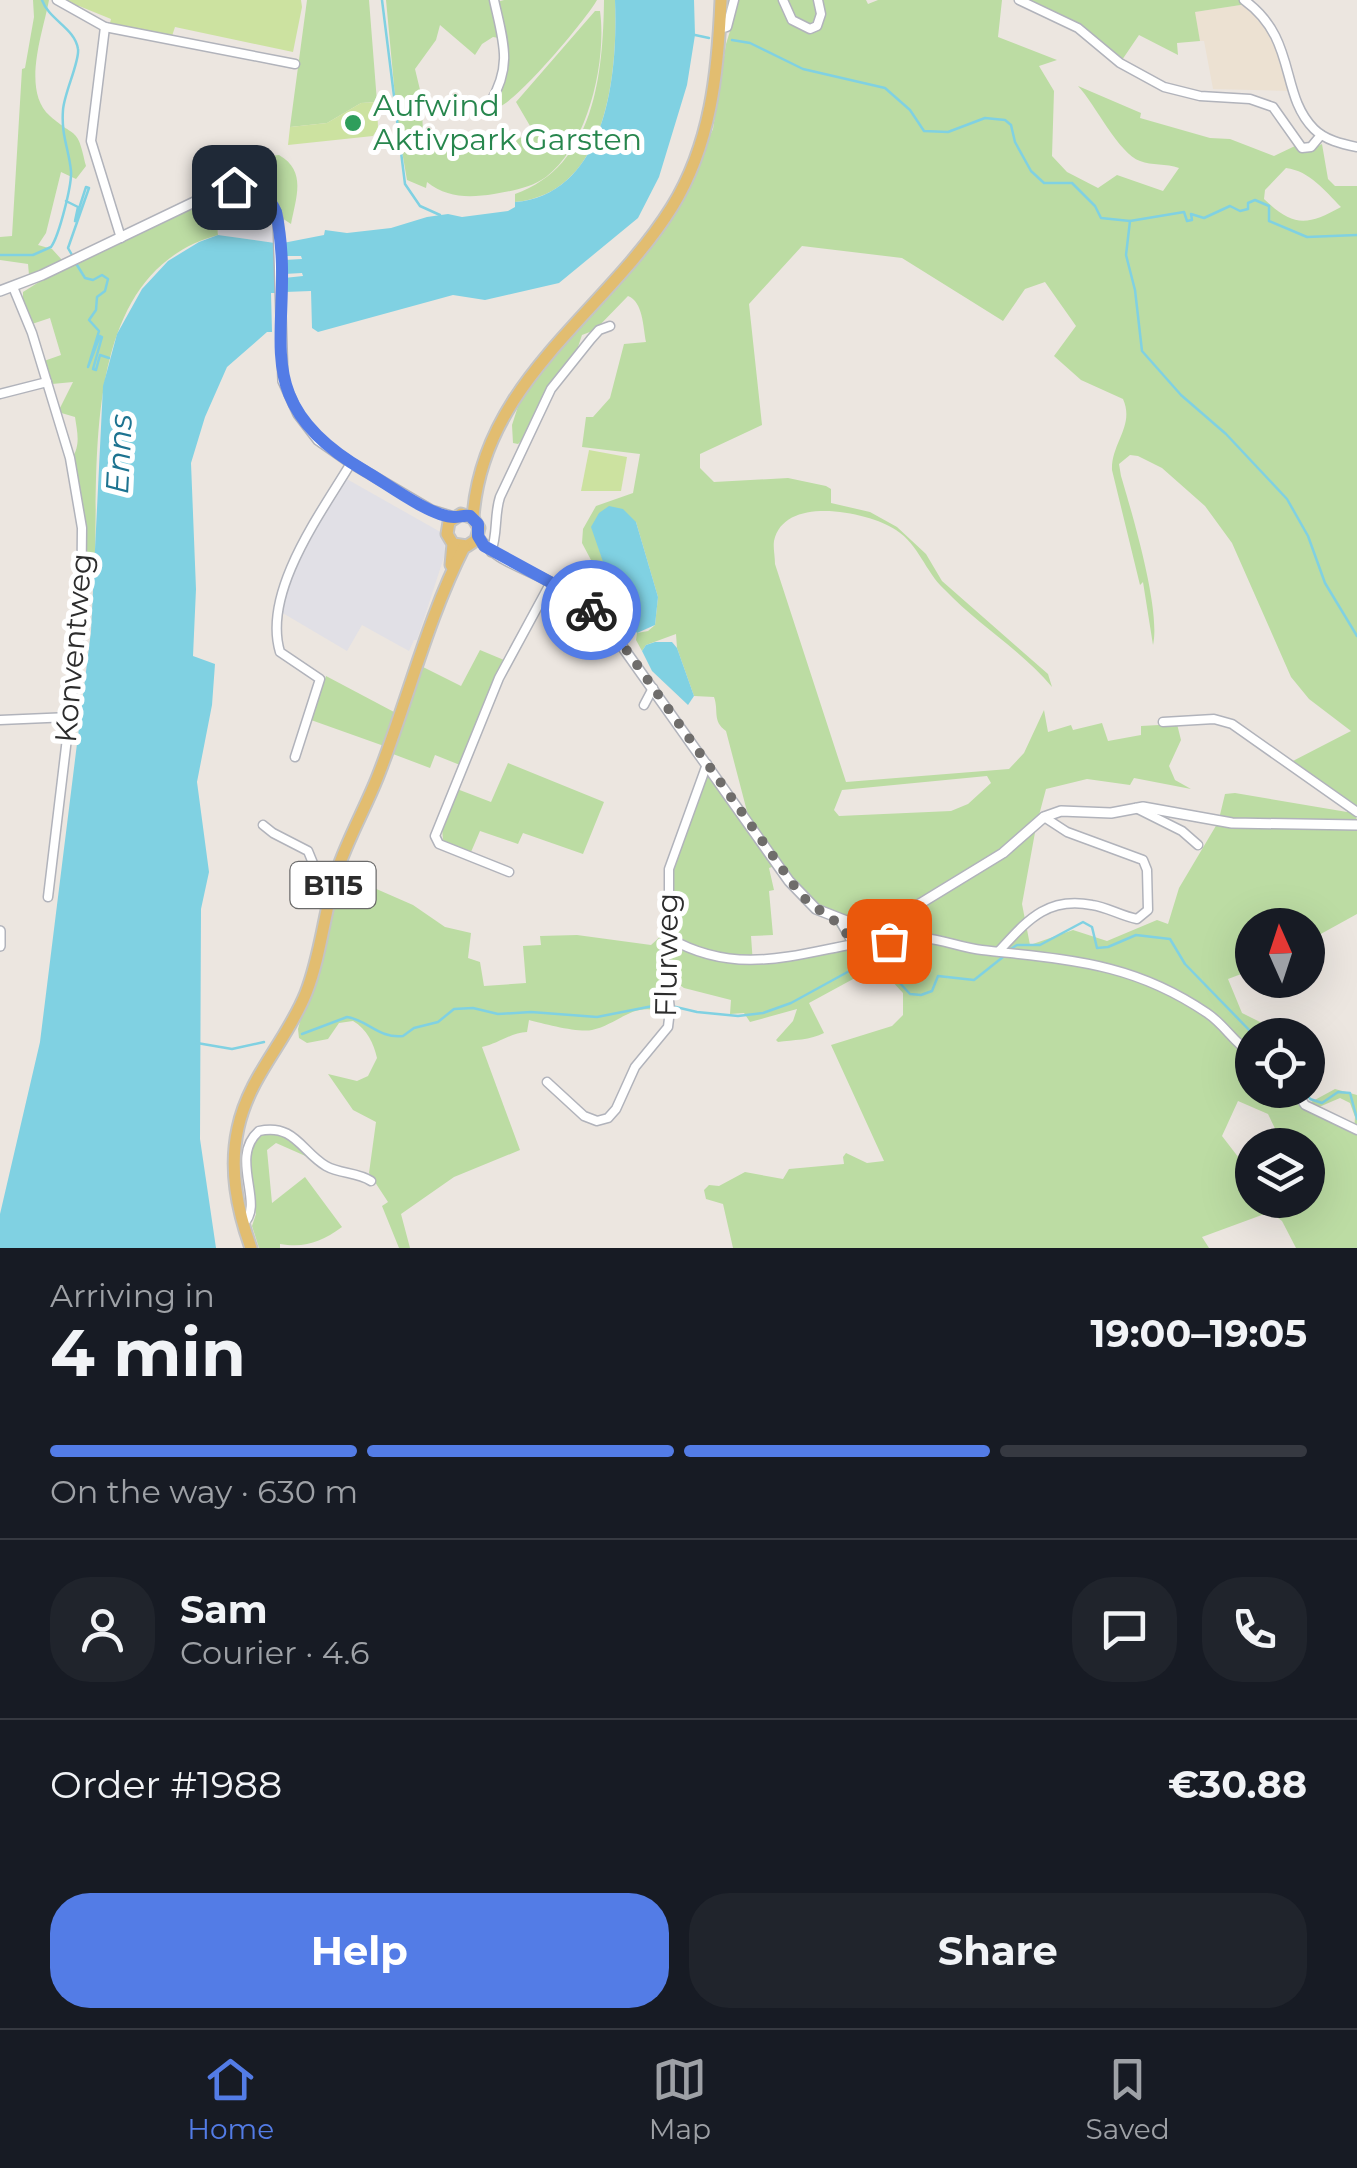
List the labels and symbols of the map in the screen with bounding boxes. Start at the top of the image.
place label: Aufwind Aktivpark Garsten [373,87,642,158]
marker: Aufwind Aktivpark Garsten [342,112,364,134]
pin [192,145,277,230]
water label: Enns [97,412,140,495]
street label: Konventweg [47,552,100,744]
courier [541,560,641,660]
road number: B115 [290,862,376,908]
street label: Flurweg [647,893,686,1017]
pin [847,899,932,984]
north arrow [1235,908,1325,998]

